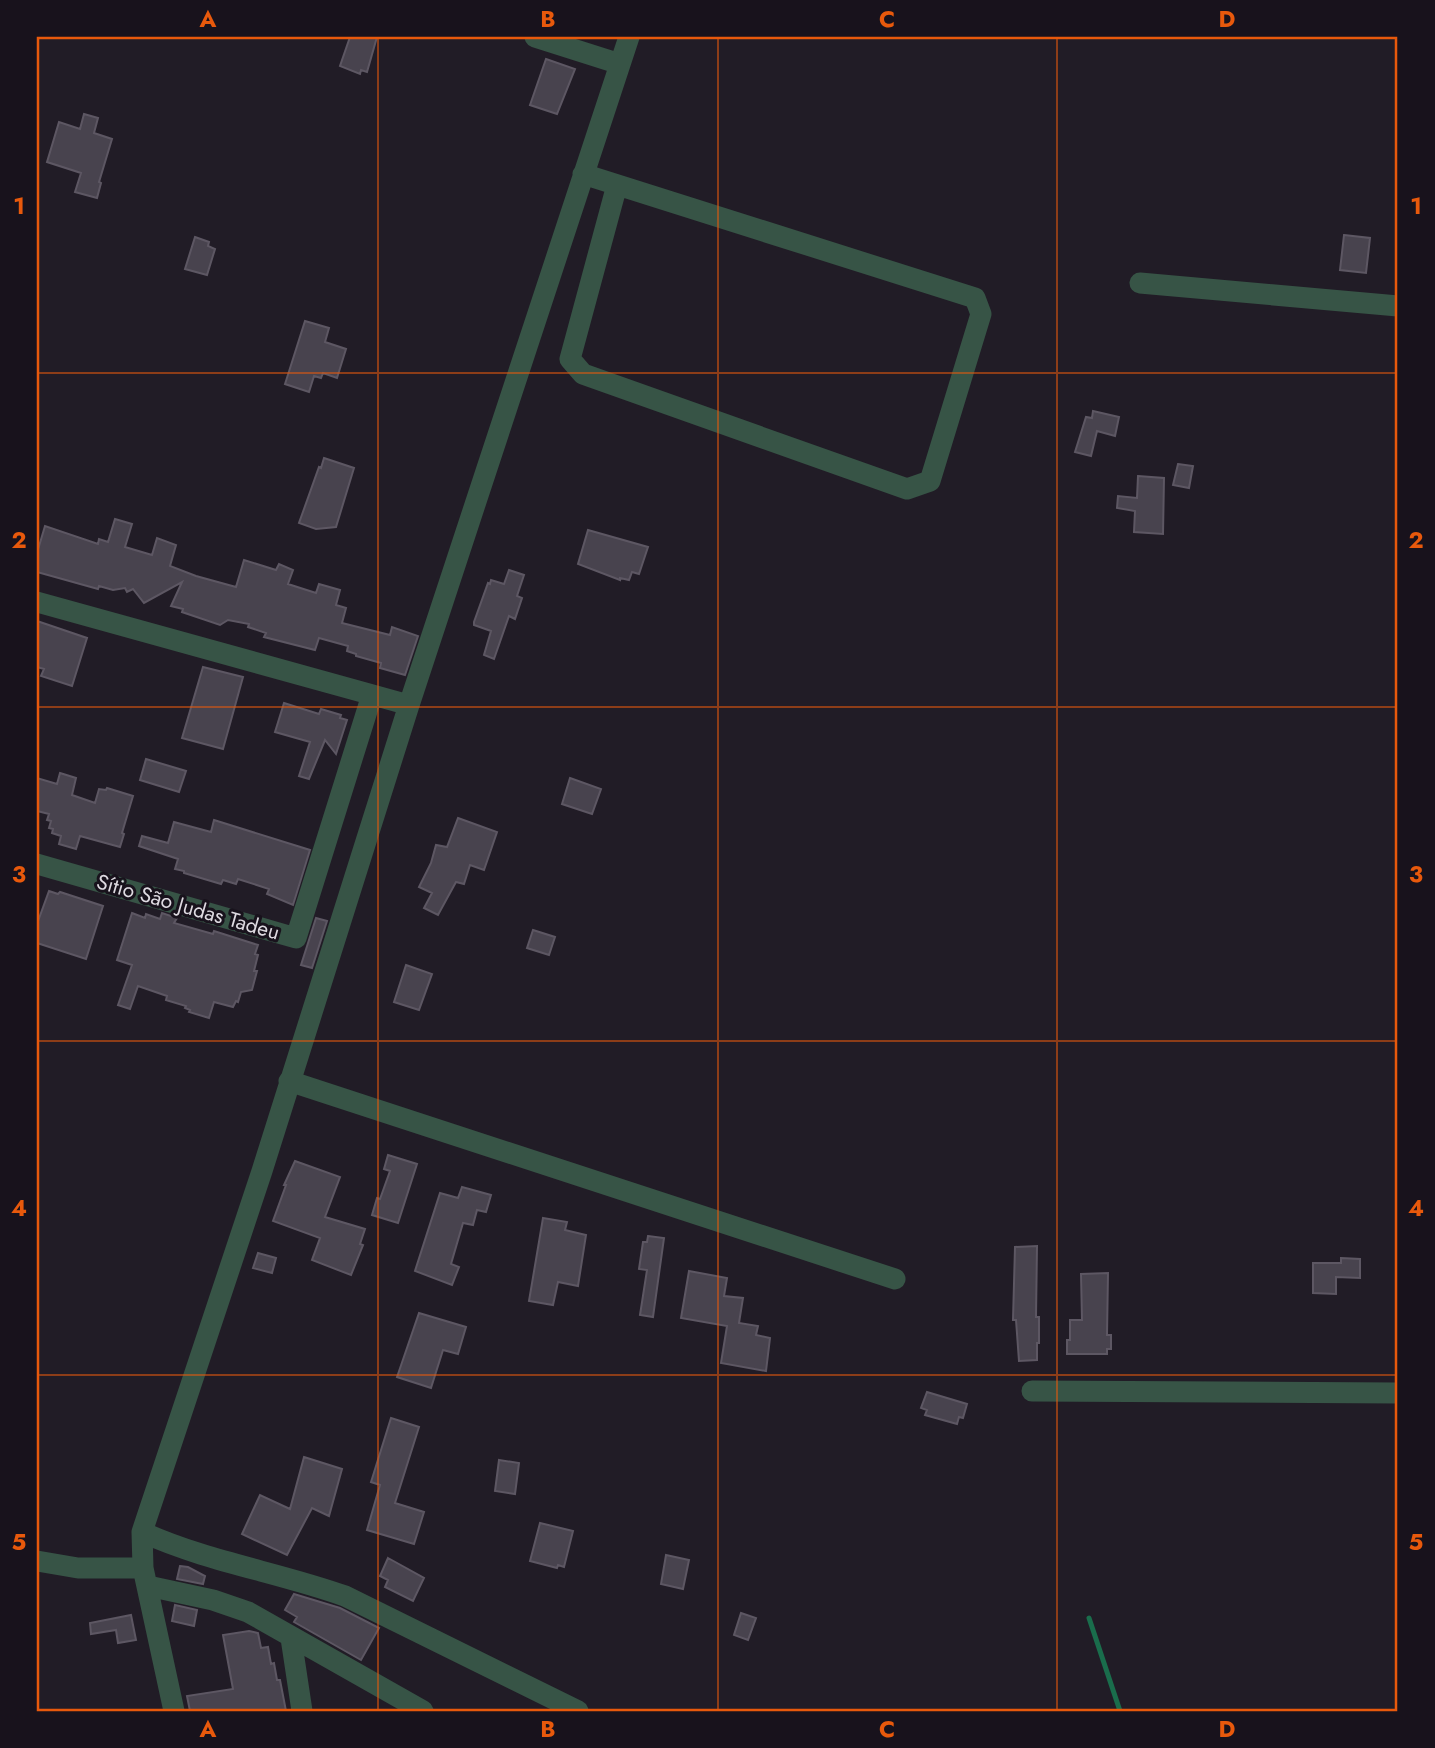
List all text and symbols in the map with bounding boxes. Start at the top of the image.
text: A [199,2,217,36]
text: B [540,2,556,36]
text: C [879,2,895,36]
text: D [1219,2,1236,36]
text: 1 [13,189,25,223]
text: 1 [1410,189,1422,223]
text: 2 [11,523,27,557]
text: 2 [1408,523,1424,557]
text: 3 [12,857,26,891]
text: 3 [1409,857,1423,891]
street label: Sítio São Judas Tadeu [93,867,283,947]
text: 4 [11,1191,27,1225]
text: 4 [1408,1191,1424,1225]
text: 5 [12,1525,26,1559]
text: 5 [1409,1525,1423,1559]
text: A [199,1712,217,1746]
text: B [540,1712,556,1746]
text: C [879,1712,895,1746]
text: D [1219,1712,1236,1746]

